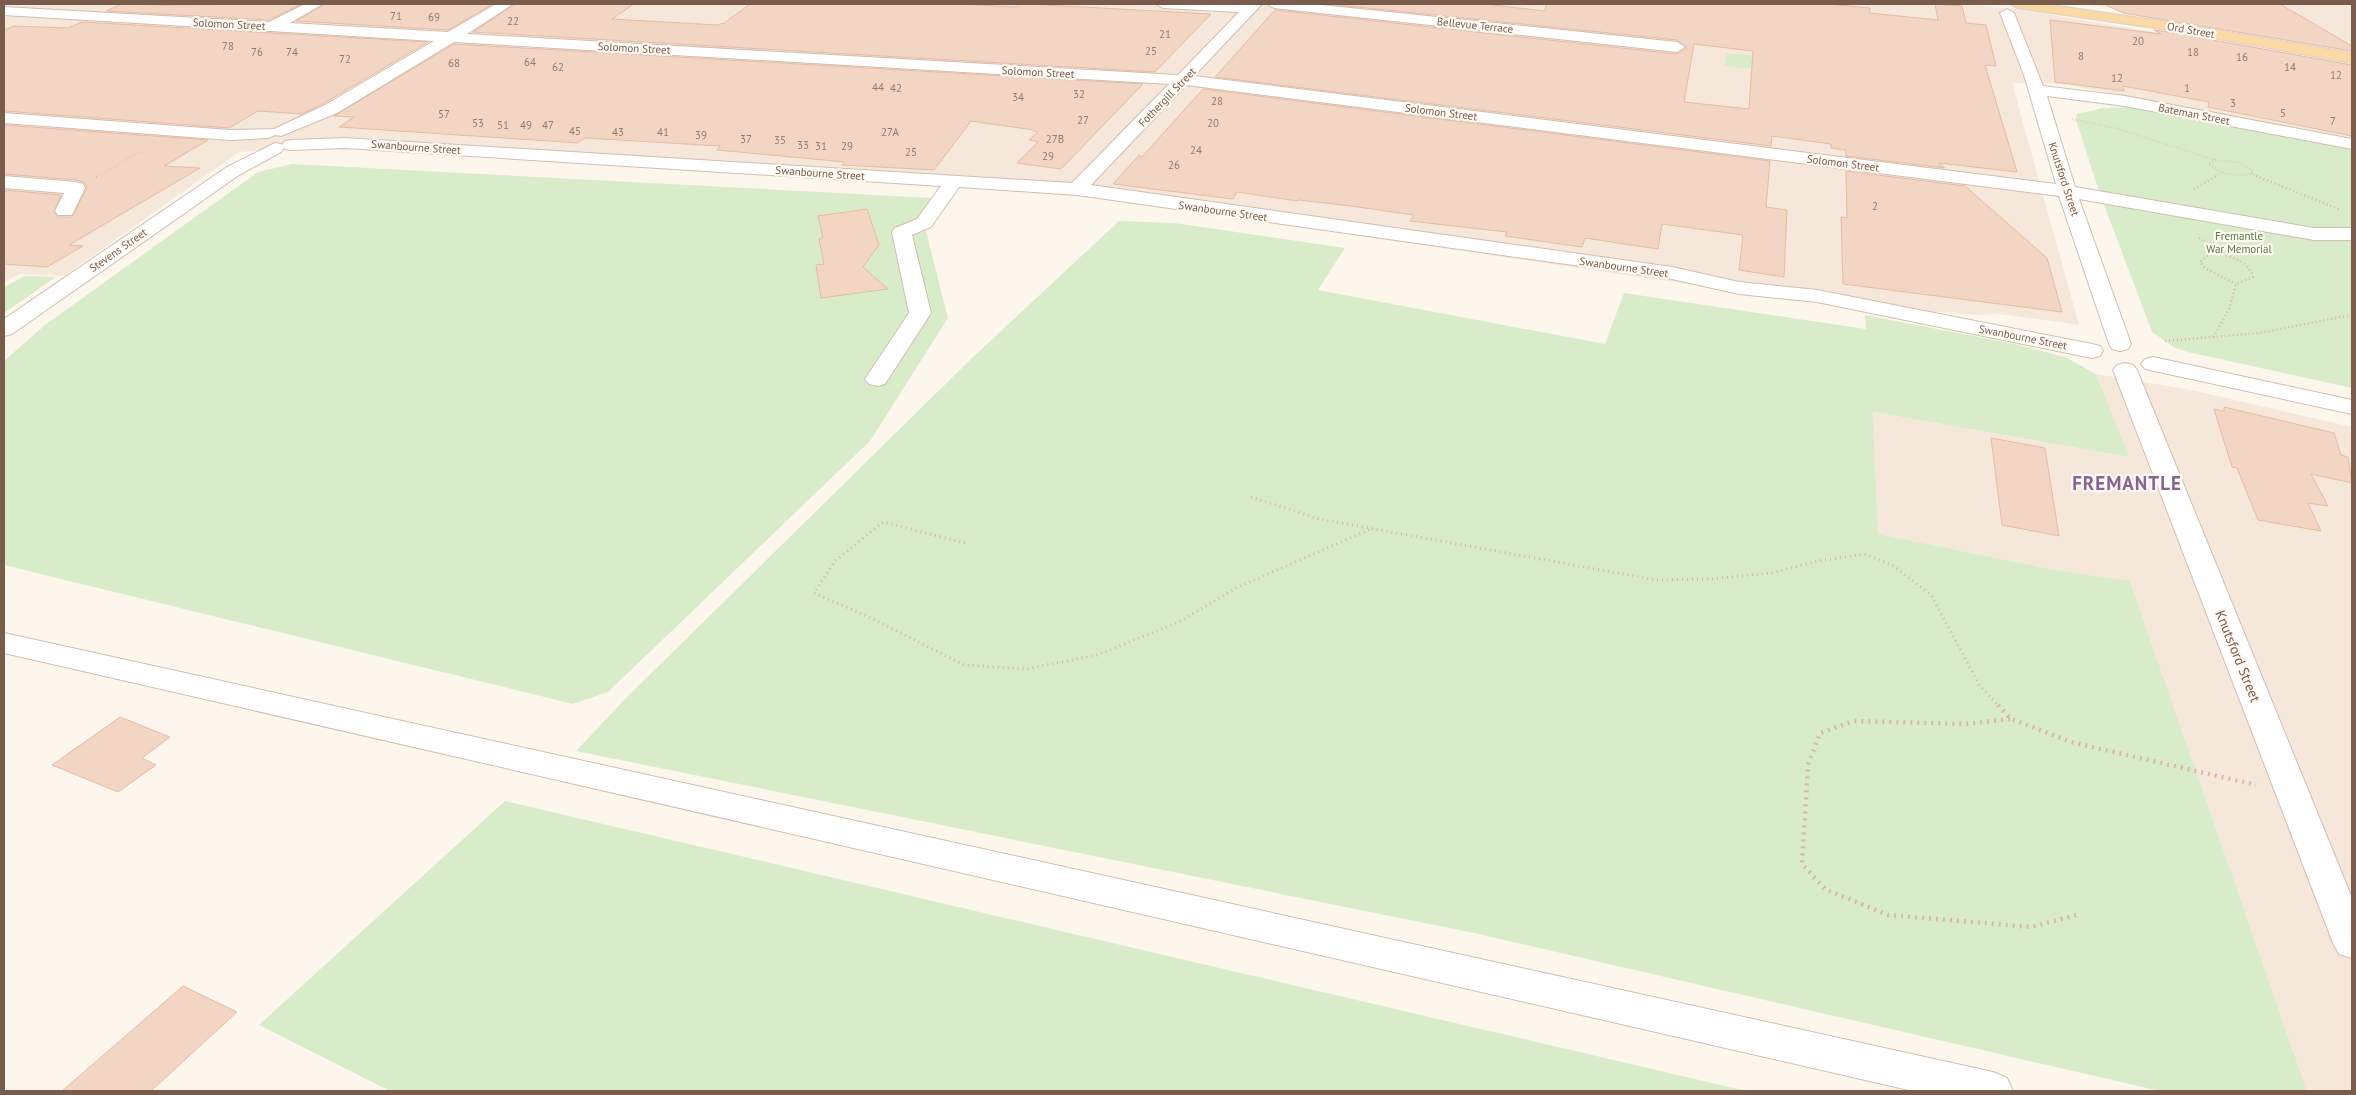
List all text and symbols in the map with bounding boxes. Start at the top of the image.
house number: 71 [390,9,402,23]
house number: 69 [428,10,440,24]
house number: 22 [507,14,519,28]
street label: Bellevue Terrace [1436,14,1514,36]
street label: Solomon Street [192,15,266,33]
street label: Ord Street [2166,19,2216,41]
house number: 21 [1159,27,1171,41]
house number: 20 [2132,34,2144,48]
house number: 78 [222,39,234,53]
street label: Solomon Street [597,39,671,57]
house number: 25 [1145,44,1157,58]
house number: 76 [251,45,263,59]
house number: 74 [286,45,298,59]
house number: 18 [2187,45,2199,59]
house number: 8 [2078,49,2084,63]
house number: 16 [2236,50,2248,64]
house number: 72 [339,52,351,66]
house number: 64 [524,55,536,69]
house number: 68 [448,56,460,70]
house number: 62 [552,60,564,74]
house number: 14 [2284,60,2296,74]
street label: Solomon Street [1001,63,1075,81]
street label: Fothergill Street [1135,64,1199,130]
house number: 12 [2330,68,2342,82]
house number: 12 [2111,71,2123,85]
house number: 44 [872,80,884,94]
house number: 42 [890,81,902,95]
house number: 1 [2184,81,2190,95]
house number: 32 [1073,87,1085,101]
house number: 34 [1012,90,1024,104]
house number: 28 [1211,94,1223,108]
house number: 3 [2230,96,2236,110]
street label: Bateman Street [2157,100,2231,128]
street label: Solomon Street [1404,101,1478,123]
house number: 5 [2280,106,2286,120]
house number: 57 [438,107,450,121]
house number: 27 [1077,113,1089,127]
house number: 7 [2330,114,2336,128]
house number: 53 [472,116,484,130]
house number: 20 [1207,116,1219,130]
house number: 51 [497,118,509,132]
house number: 49 [520,118,532,132]
house number: 47 [542,118,554,132]
house number: 45 [569,124,581,138]
house number: 43 [612,125,624,139]
house number: 41 [657,125,669,139]
house number: 27A [881,125,899,139]
house number: 39 [695,128,707,142]
house number: 37 [740,132,752,146]
house number: 27B [1046,132,1064,146]
house number: 35 [774,133,786,147]
street label: Swanbourne Street [371,137,461,157]
house number: 33 [797,138,809,152]
house number: 31 [815,139,827,153]
house number: 29 [841,139,853,153]
street label: Knutsford Street [2045,140,2083,218]
house number: 24 [1190,143,1202,157]
house number: 25 [905,145,917,159]
house number: 29 [1042,149,1054,163]
street label: Solomon Street [1806,152,1880,174]
house number: 26 [1168,158,1180,172]
street label: Swanbourne Street [775,163,865,183]
street label: Swanbourne Street [1178,198,1269,224]
house number: 2 [1872,199,1878,213]
street label: Stevens Street [86,225,150,275]
park label: Fremantle War Memorial [2206,229,2272,256]
street label: Swanbourne Street [1579,254,1670,280]
street label: Swanbourne Street [1978,322,2069,352]
district label: FREMANTLE [2072,471,2182,495]
street label: Knutsford Street [2211,607,2265,705]

